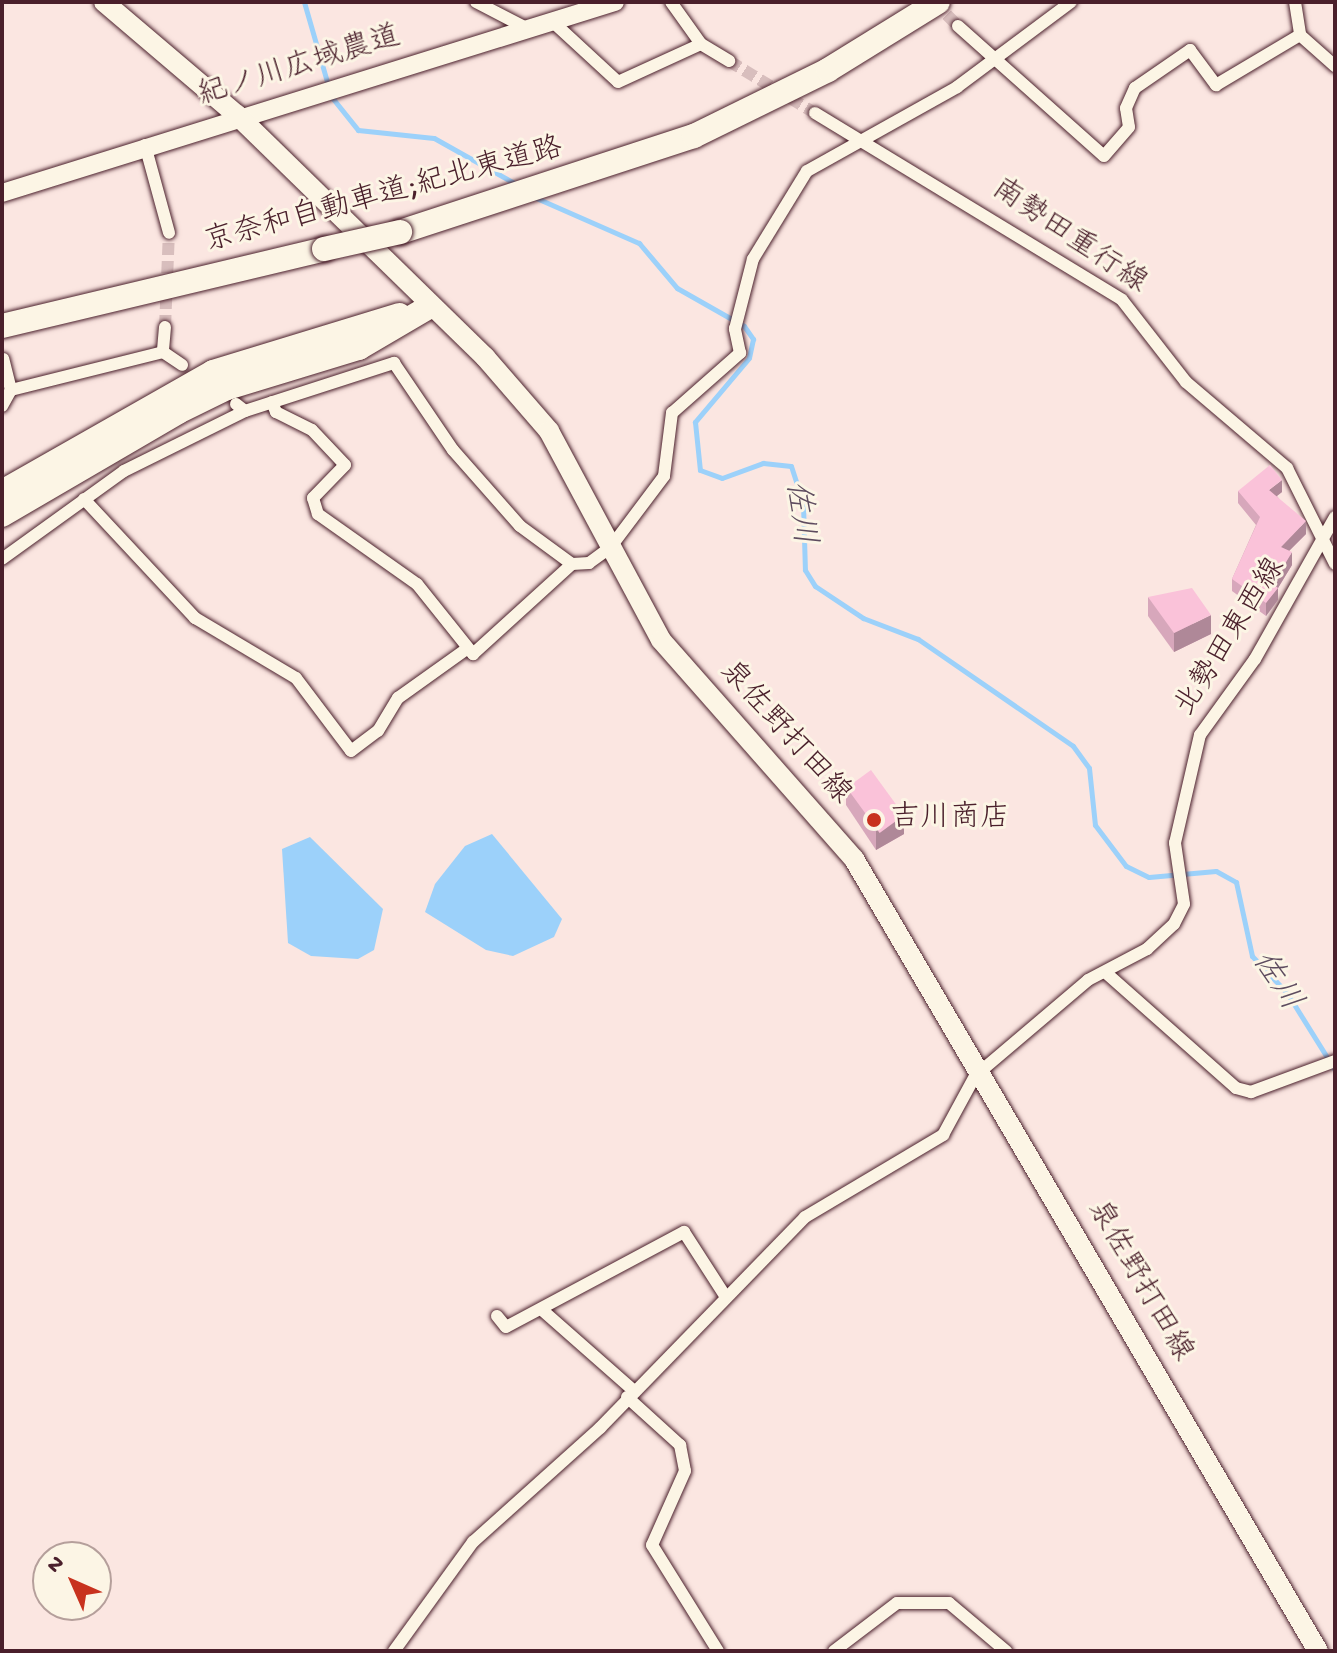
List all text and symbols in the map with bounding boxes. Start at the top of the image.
street label: 紀ノ川広域農道 [194,20,406,116]
street label: 京奈和自動車道;紀北東道路 [201,132,567,262]
street label: 南勢田重行線 [983,173,1153,303]
water label: 佐川 [775,479,821,547]
street label: 北勢田東西線 [1169,552,1295,724]
street label: 泉佐野打田線 [710,655,858,813]
place label: 吉川商店 [890,802,1010,838]
marker: 吉川商店 [865,811,883,829]
water label: 佐川 [1241,945,1309,1019]
street label: 泉佐野打田線 [1077,1195,1199,1369]
north arrow [32,1541,112,1621]
text: N [42,1551,71,1580]

